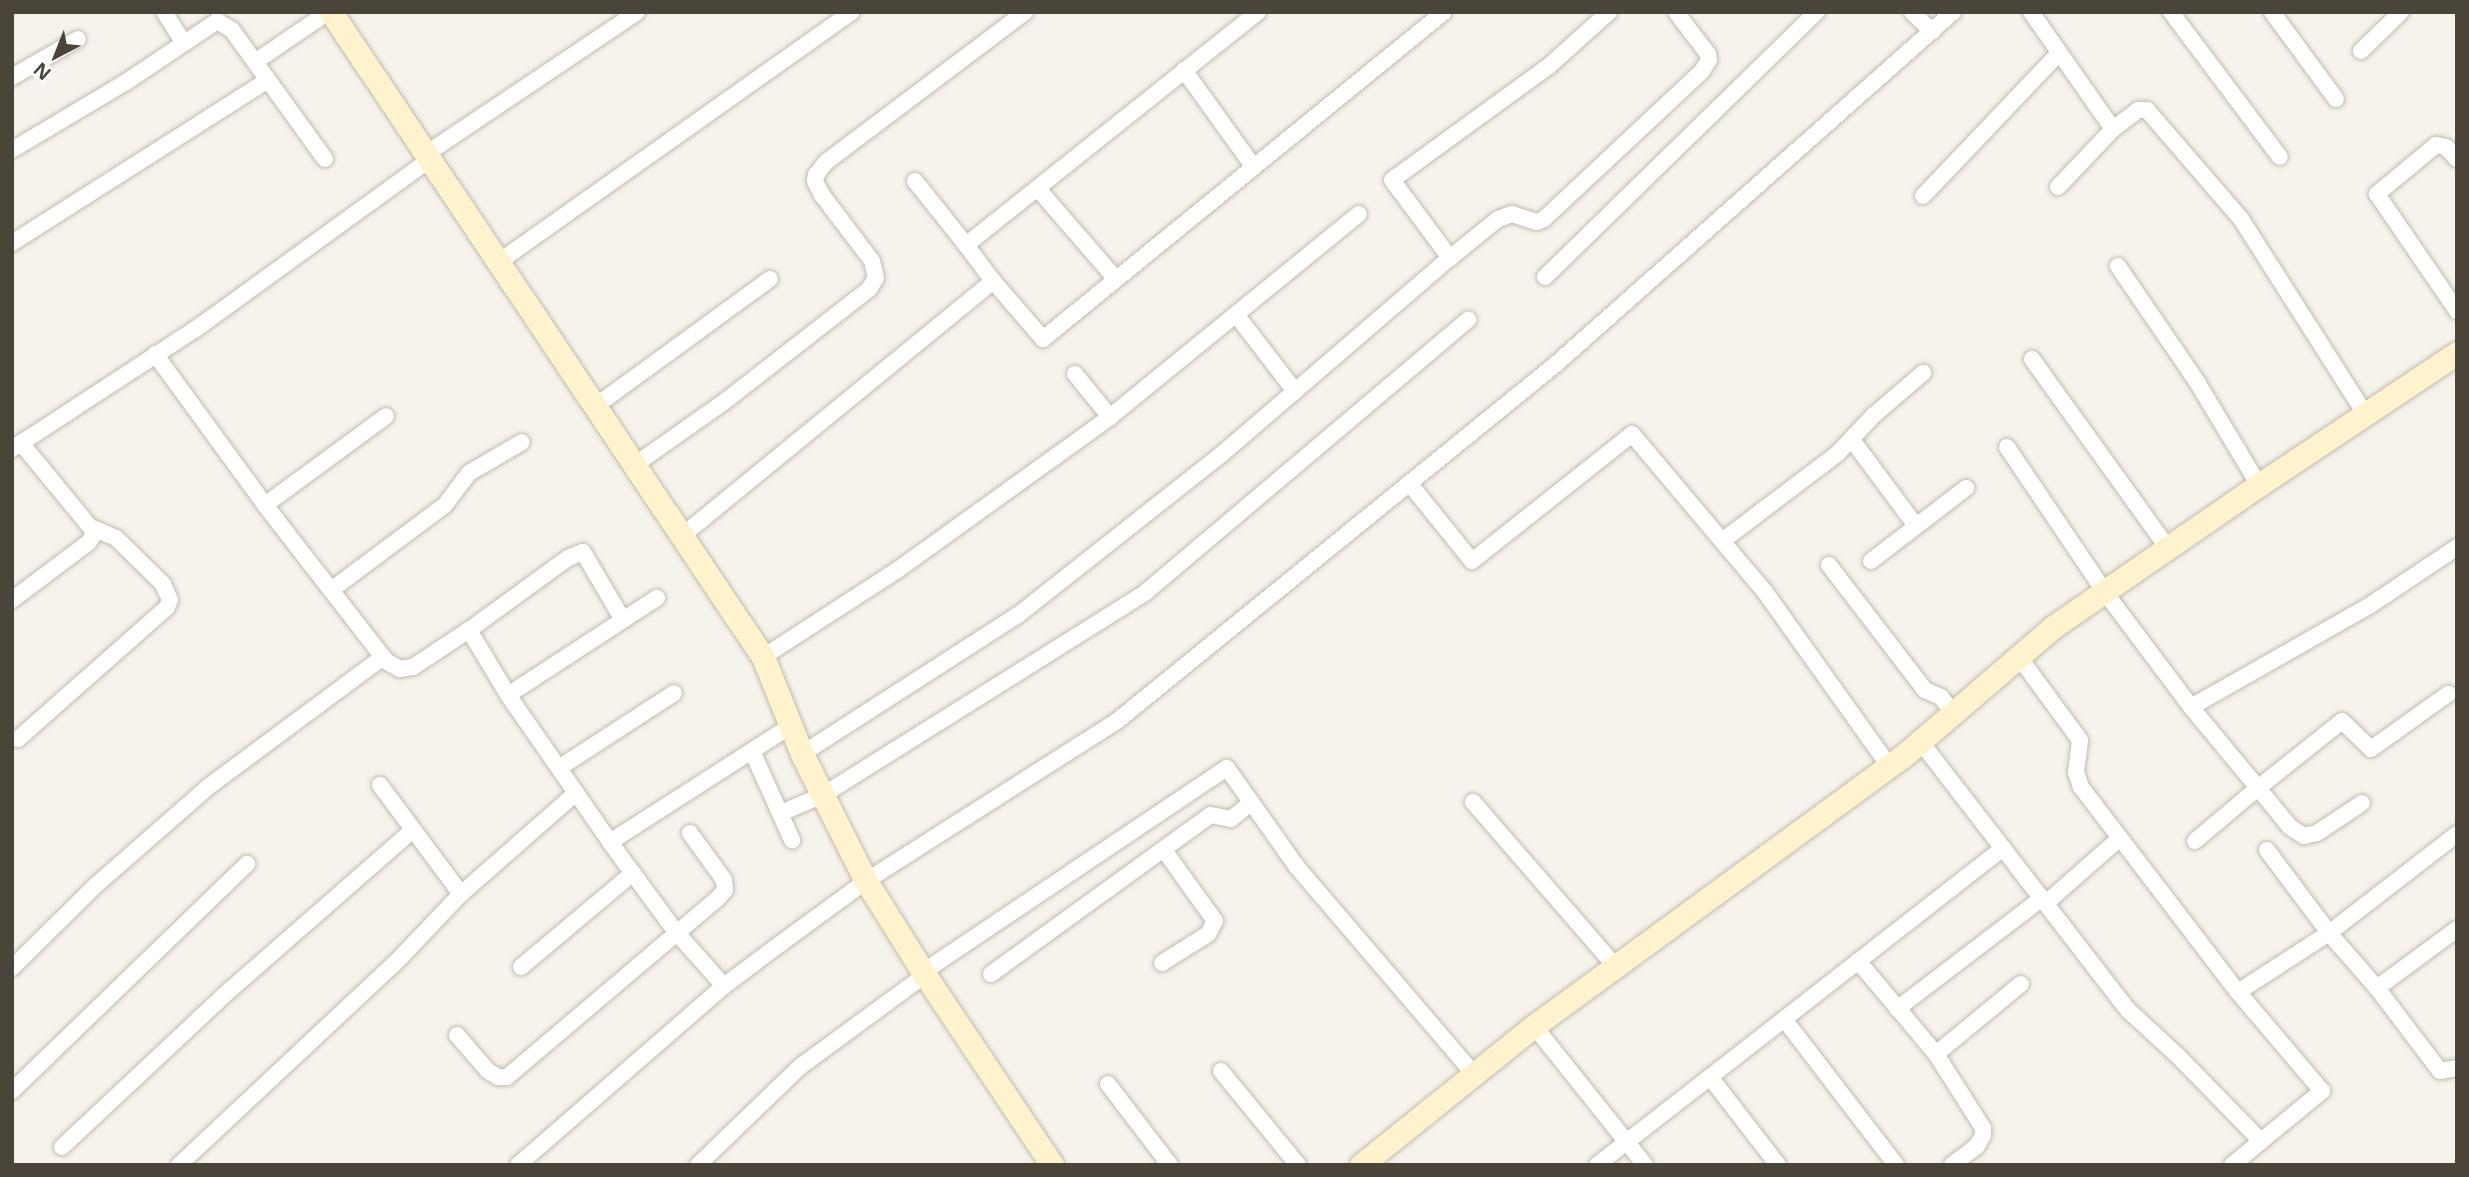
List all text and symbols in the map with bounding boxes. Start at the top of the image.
north arrow [21,21,91,91]
text: N [28,57,56,86]

